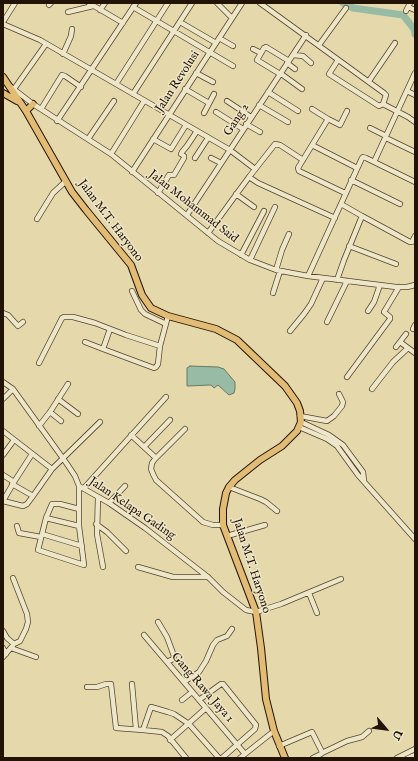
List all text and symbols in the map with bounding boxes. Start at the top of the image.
street label: Jalan Revolusi [153,49,203,115]
street label: Gang 2 [221,101,253,139]
street label: Jalan Mohammad Said [145,167,241,247]
street label: Jalan M.T. Haryono [74,177,146,265]
street label: Jalan Kelapa Gading [86,475,178,543]
street label: Jalan M.T. Haryono [229,517,273,615]
street label: Gang Rawa Jaya 1 [168,650,236,726]
north arrow [366,709,406,749]
text: U [388,727,405,742]

